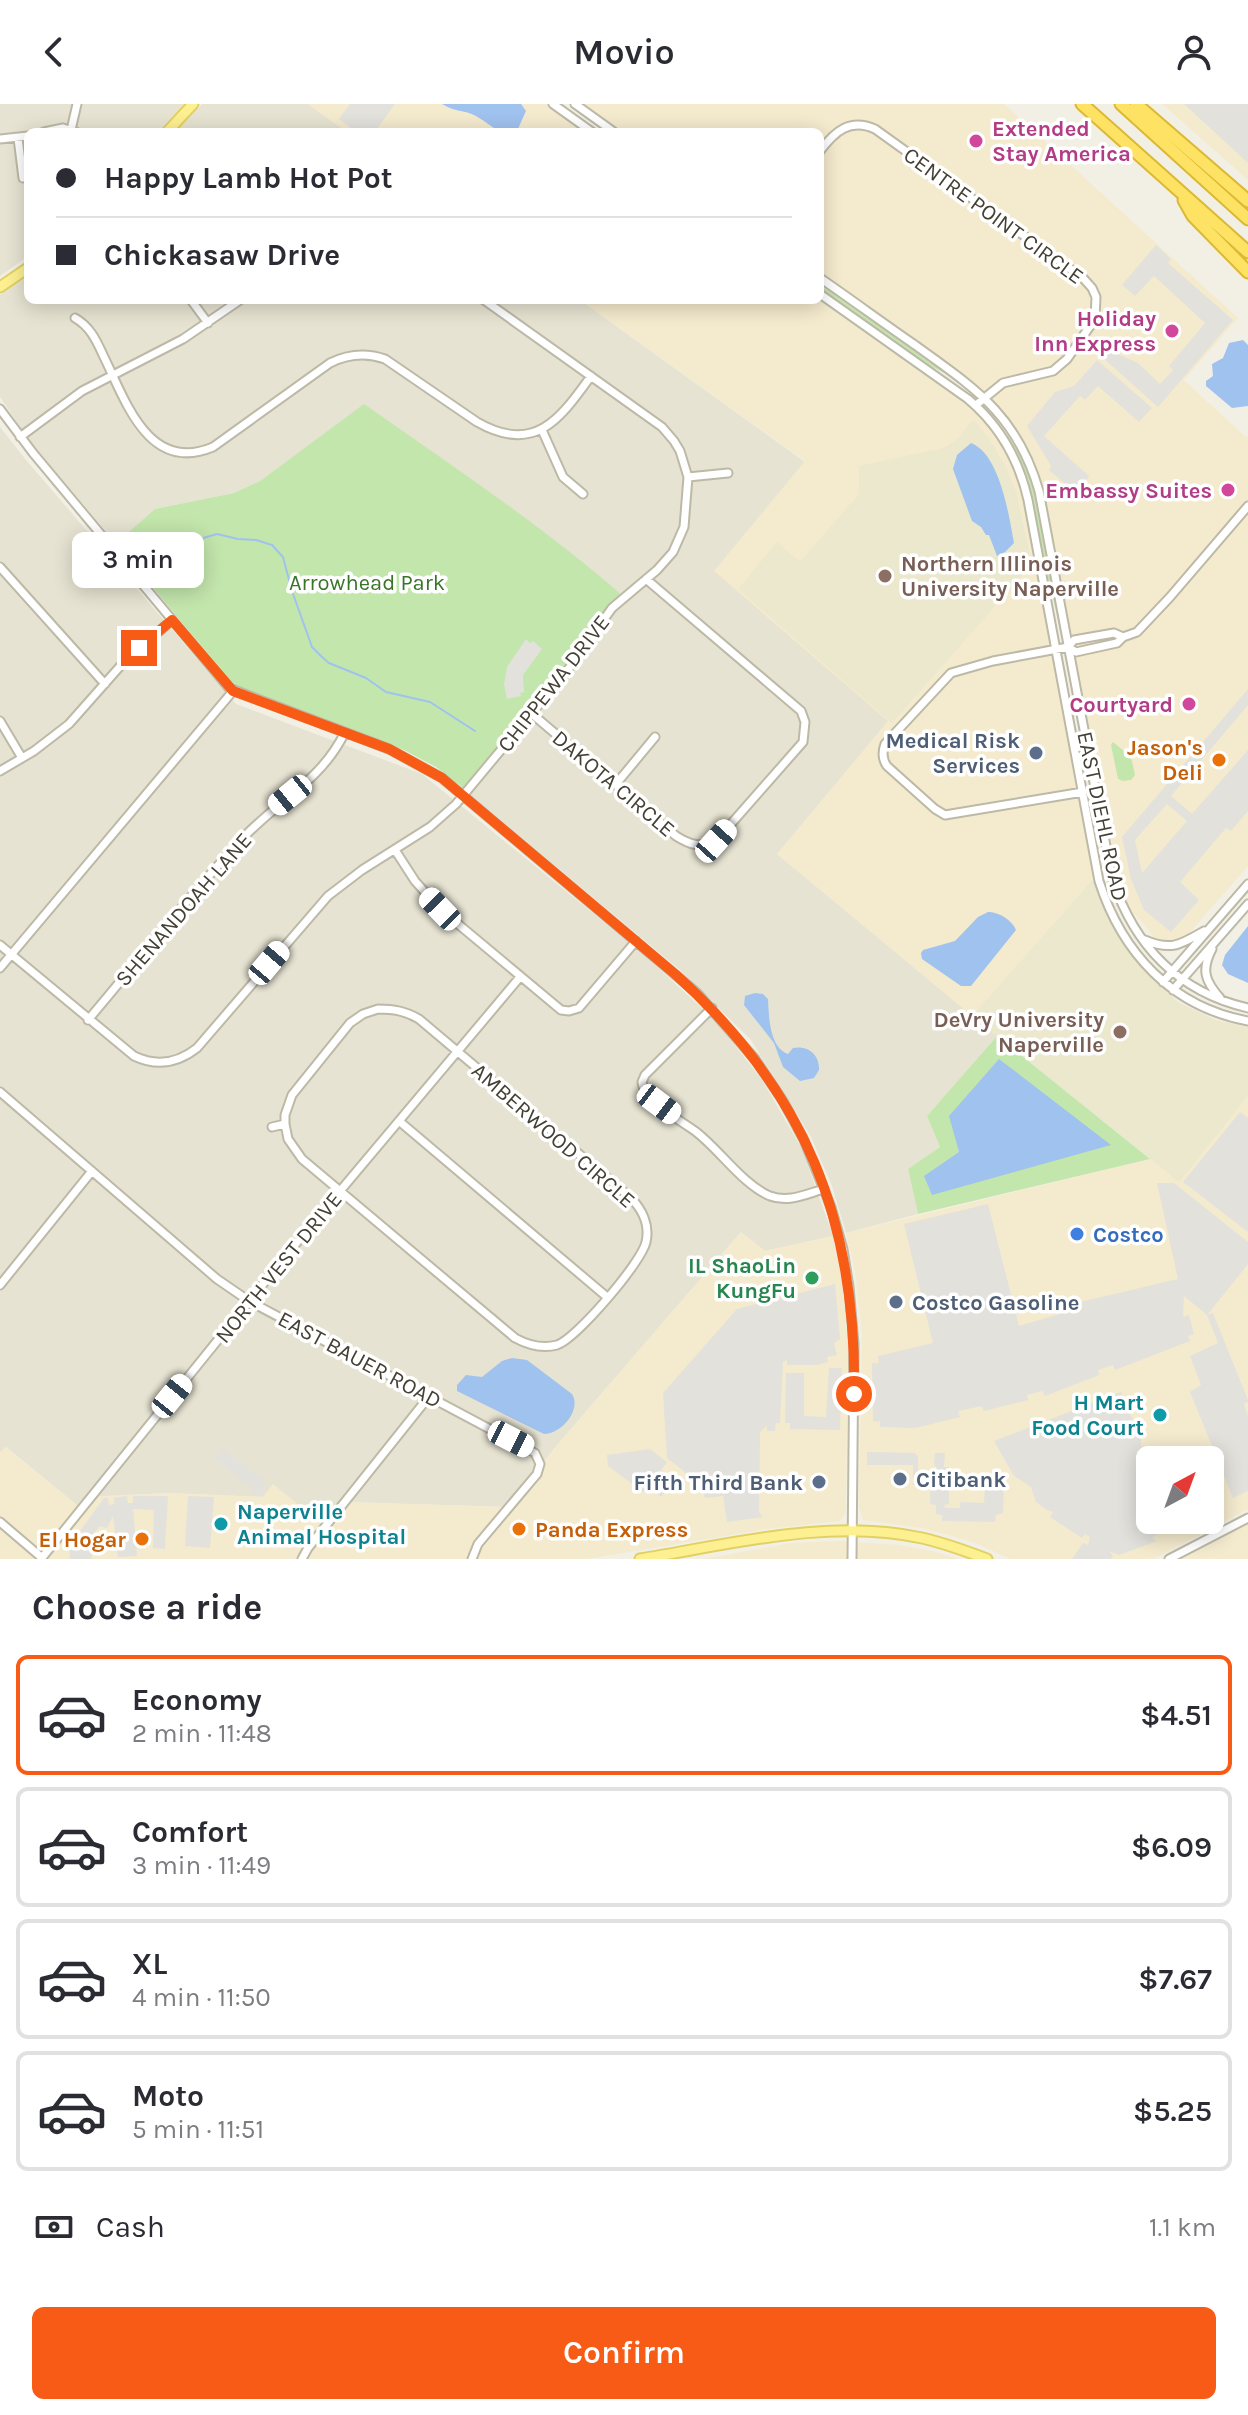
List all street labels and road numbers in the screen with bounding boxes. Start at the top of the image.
street label: CENTRE POINT CIRCLE [898,142,1088,290]
street label: CHIPPEWA DRIVE [492,610,615,757]
street label: DAKOTA CIRCLE [547,725,680,843]
street label: EAST DIEHL ROAD [1071,729,1133,903]
street label: SHENANDOAH LANE [110,828,257,992]
street label: AMBERWOOD CIRCLE [466,1058,640,1214]
street label: NORTH VEST DRIVE [210,1187,348,1348]
street label: EAST BAUER ROAD [273,1306,446,1414]

